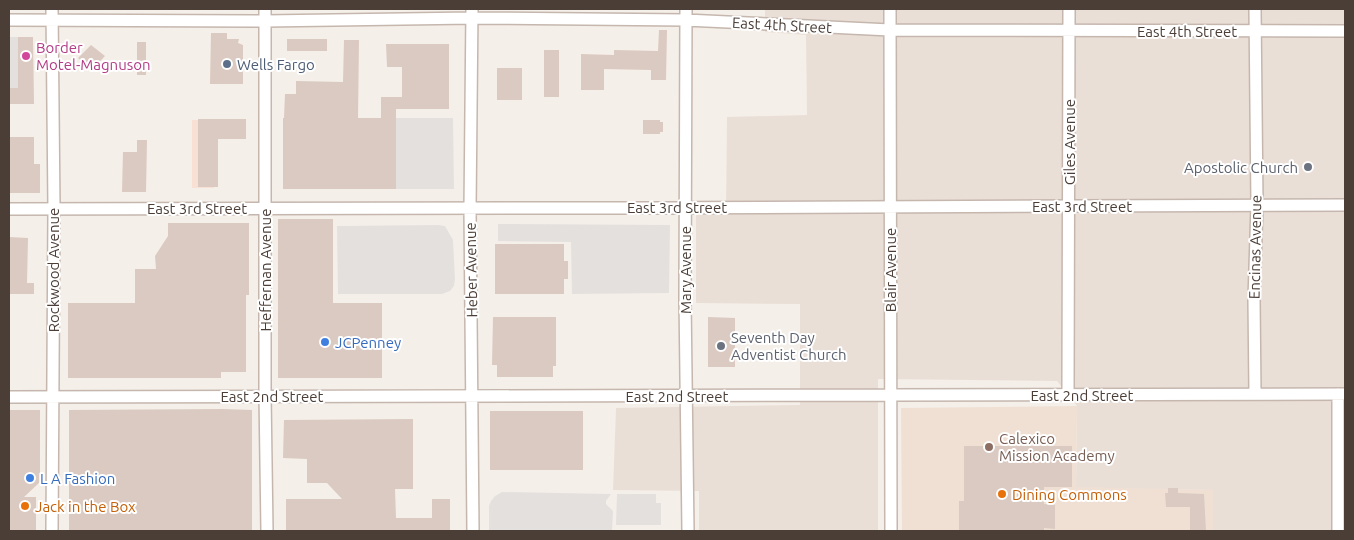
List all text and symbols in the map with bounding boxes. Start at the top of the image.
street label: East 4th Street [732,14,833,36]
street label: East 4th Street [1137,23,1237,40]
place label: Border Motel-Magnuson [36,39,151,73]
marker: Border Motel-Magnuson [20,50,32,62]
place label: Wells Fargo [237,56,315,73]
marker: Wells Fargo [221,58,233,70]
street label: Giles Avenue [1061,99,1078,185]
place label: Apostolic Church [1184,159,1298,176]
marker: Apostolic Church [1302,161,1314,173]
street label: Encinas Avenue [1246,195,1264,299]
street label: East 3rd Street [1032,198,1132,215]
street label: East 3rd Street [627,199,727,216]
street label: East 3rd Street [147,200,247,217]
street label: Rockwood Avenue [45,208,62,332]
street label: Heffernan Avenue [257,209,274,331]
street label: Heber Avenue [462,222,480,318]
street label: Mary Avenue [677,226,694,314]
street label: Blair Avenue [882,228,899,312]
place label: Seventh Day Adventist Church [731,329,847,363]
place label: JCPenney [335,334,401,351]
marker: JCPenney [319,336,331,348]
marker: Seventh Day Adventist Church [715,340,727,352]
street label: East 2nd Street [1030,387,1134,404]
street label: East 2nd Street [220,388,324,405]
street label: East 2nd Street [625,388,729,405]
place label: Calexico Mission Academy [999,430,1115,464]
marker: Calexico Mission Academy [983,441,995,453]
place label: L A Fashion [40,470,115,487]
marker: L A Fashion [24,472,36,484]
place label: Dining Commons [1012,486,1127,503]
marker: Dining Commons [996,488,1008,500]
place label: Jack in the Box [35,498,136,515]
marker: Jack in the Box [19,500,31,512]

